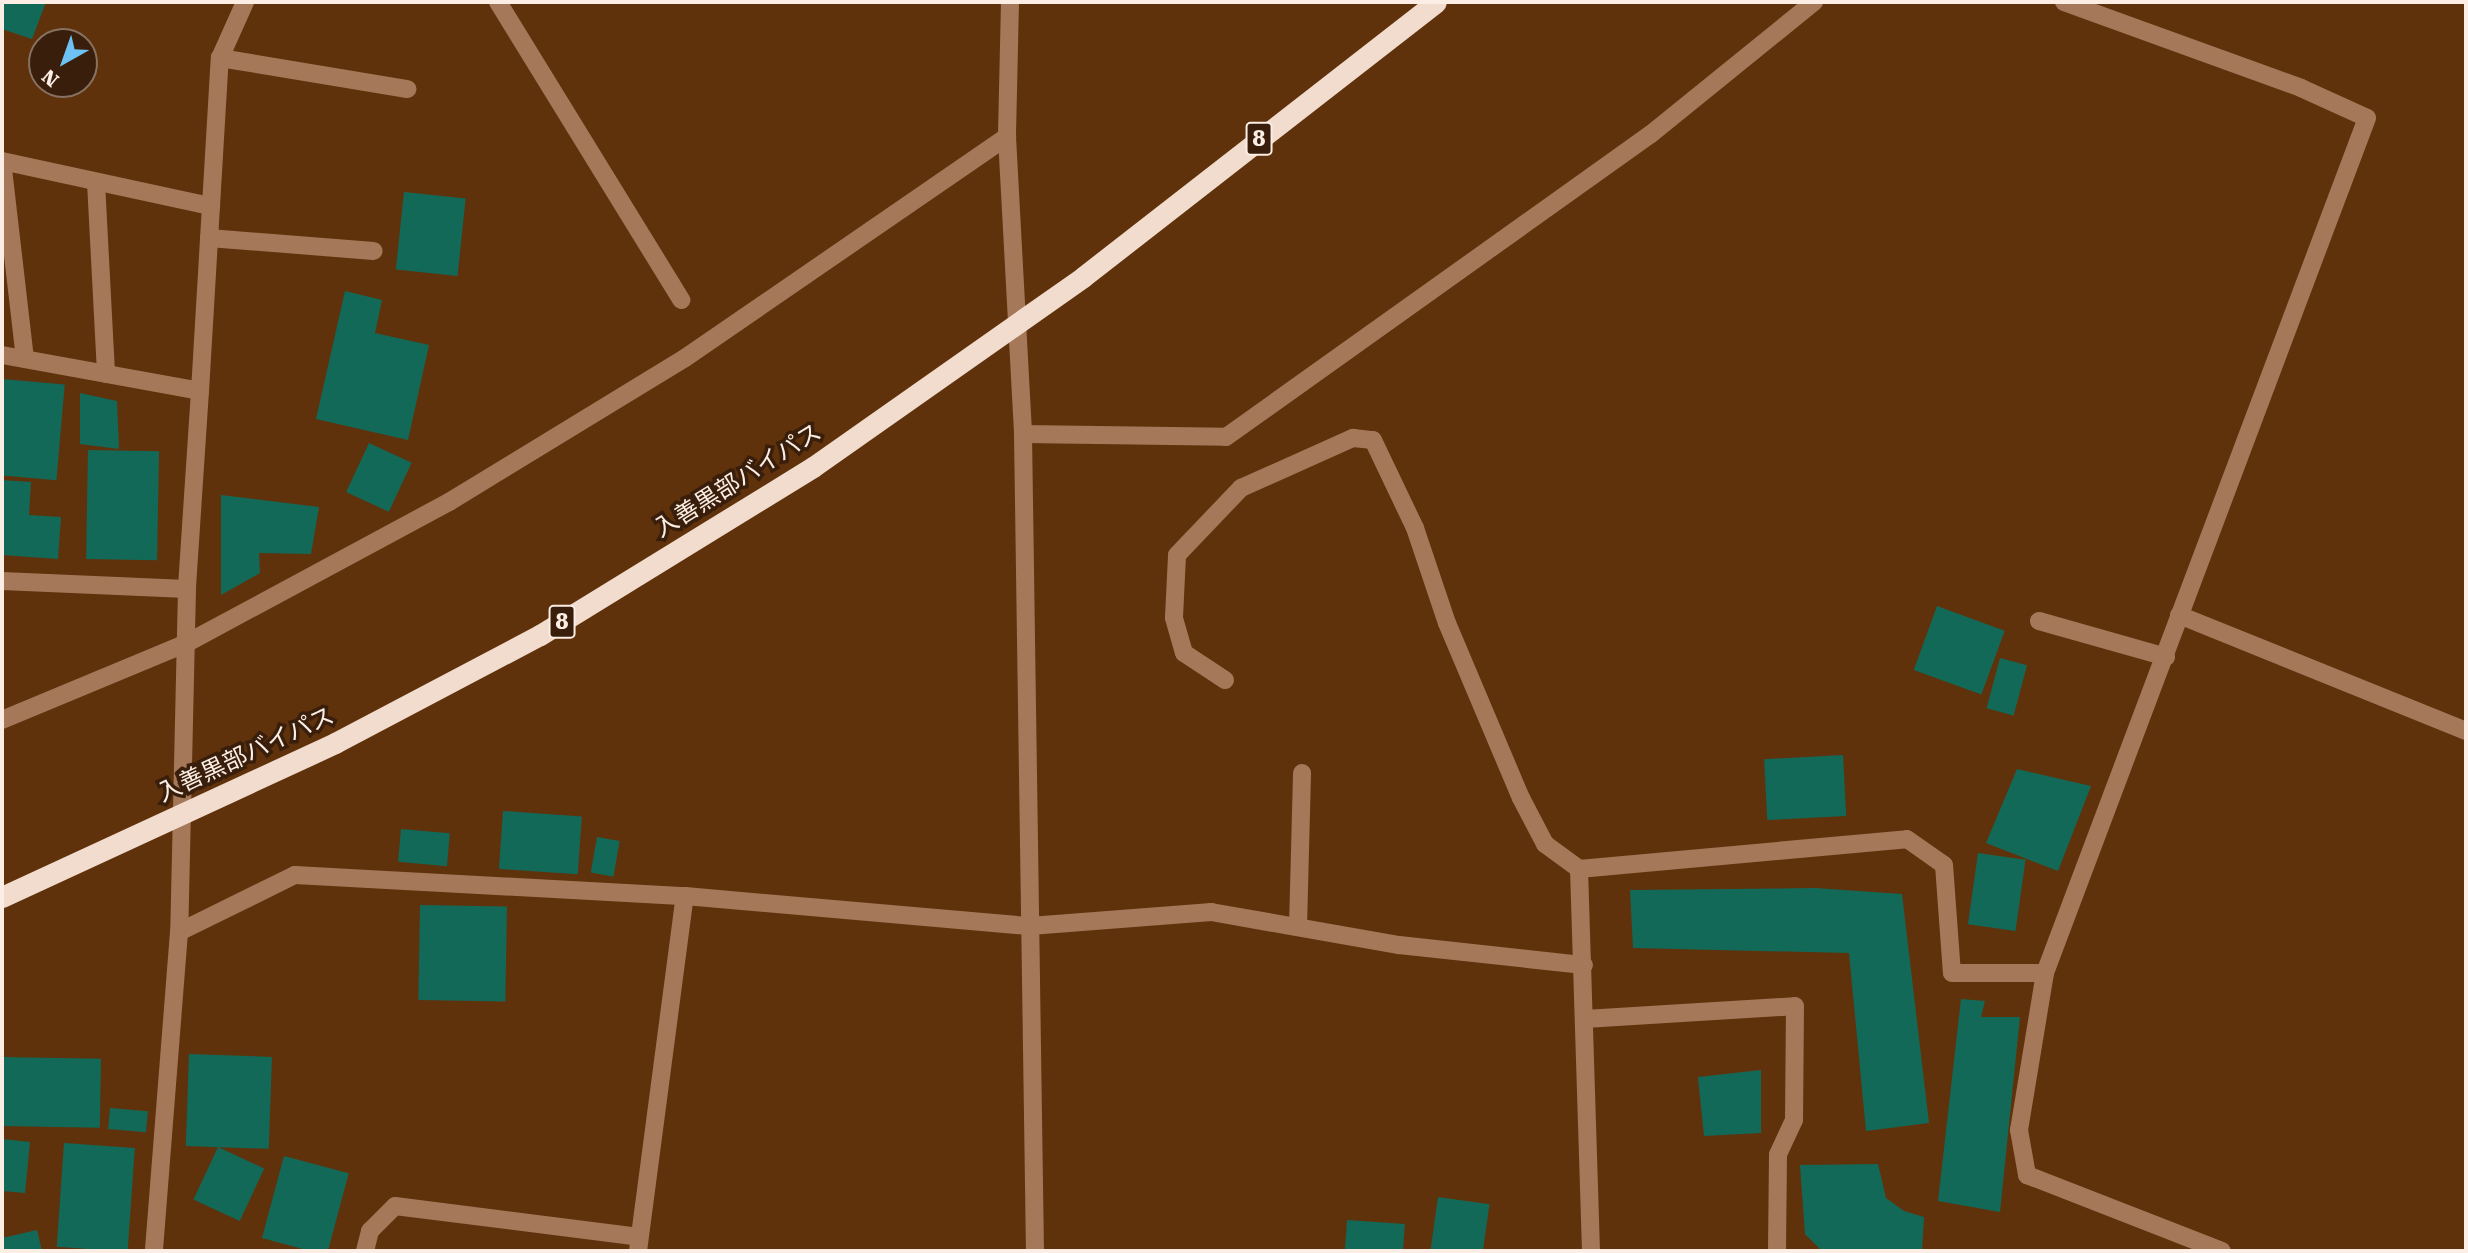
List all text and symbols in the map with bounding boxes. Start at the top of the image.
north arrow [28,28,98,98]
text: N [37,64,63,91]
road number: 8 [1245,120,1273,158]
street label: 入善黒部バイパス [649,418,827,544]
road number: 8 [548,602,576,642]
street label: 入善黒部バイパス [153,701,339,809]

